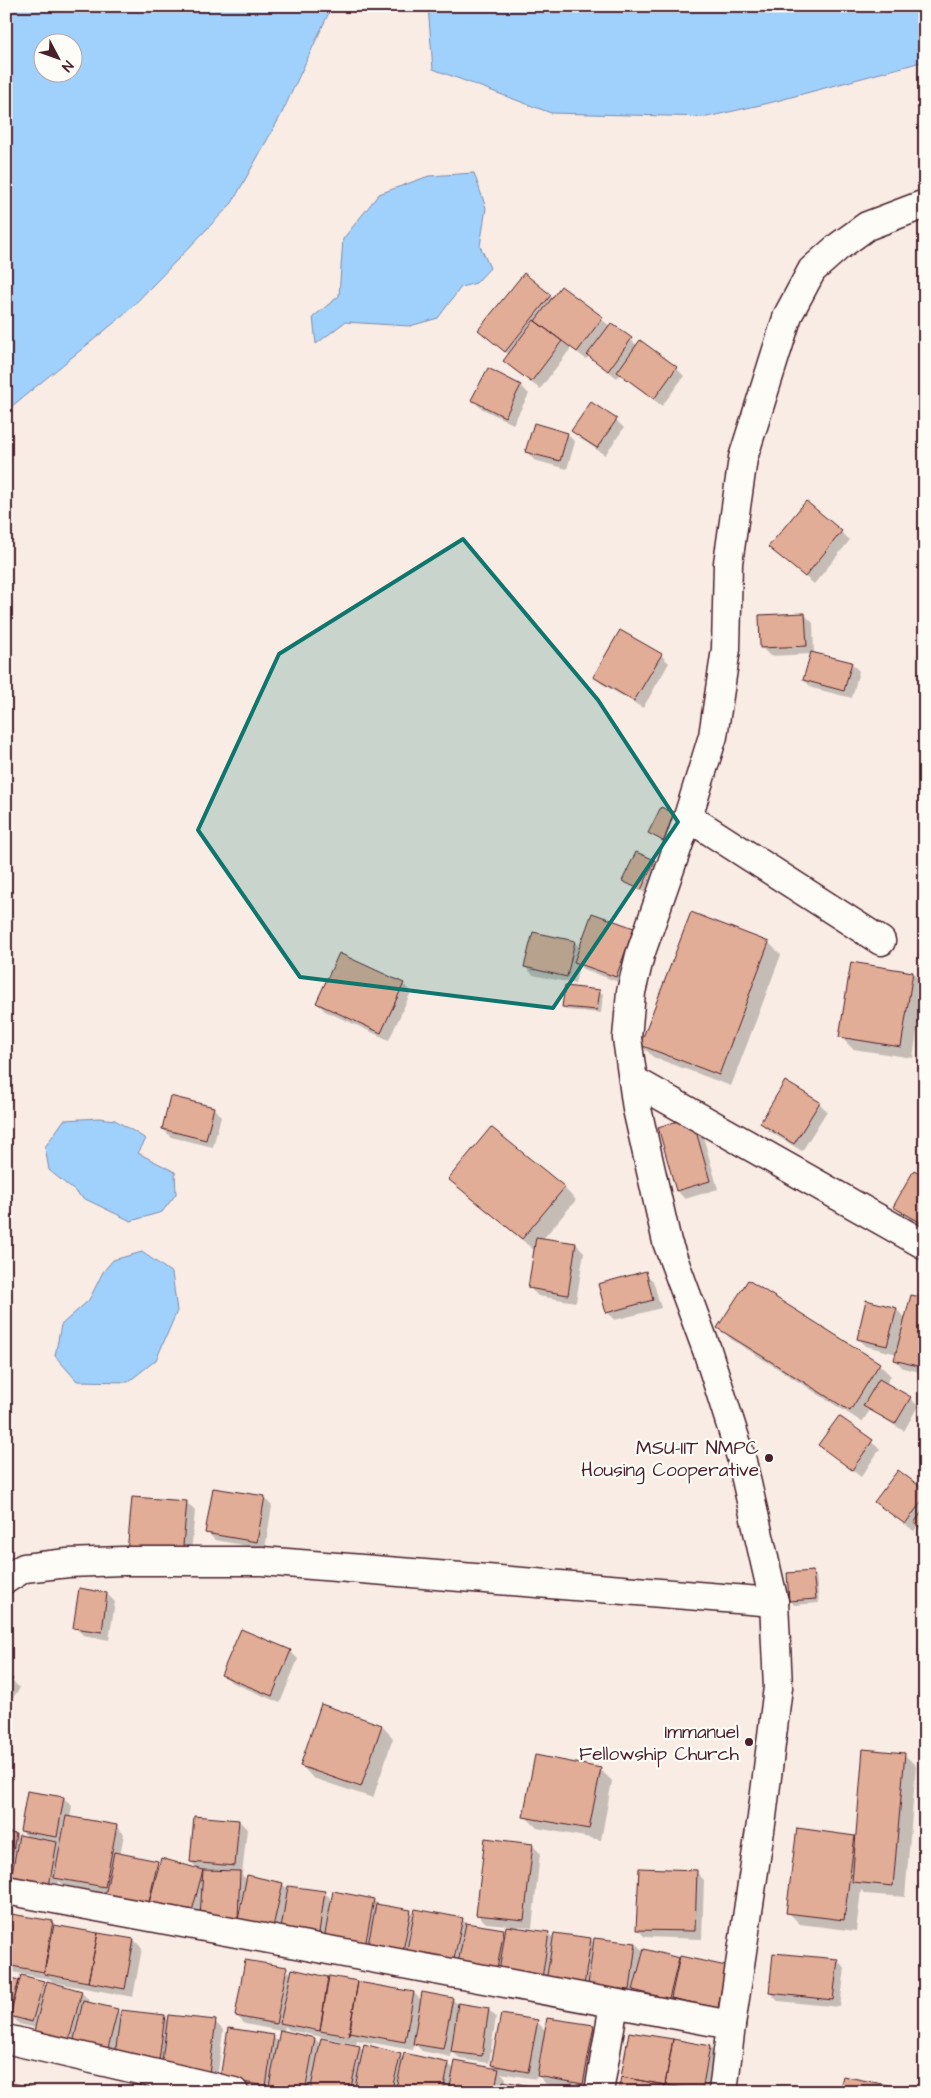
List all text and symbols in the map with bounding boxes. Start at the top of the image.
north arrow [32,32,82,82]
text: N [56,56,77,76]
place label: MSU-IIT NMPC Housing Cooperative [581,1435,760,1485]
marker: MSU-IIT NMPC Housing Cooperative [763,1452,775,1464]
place label: Immanuel Fellowship Church [579,1719,740,1768]
marker: Immanuel Fellowship Church [743,1736,755,1748]

